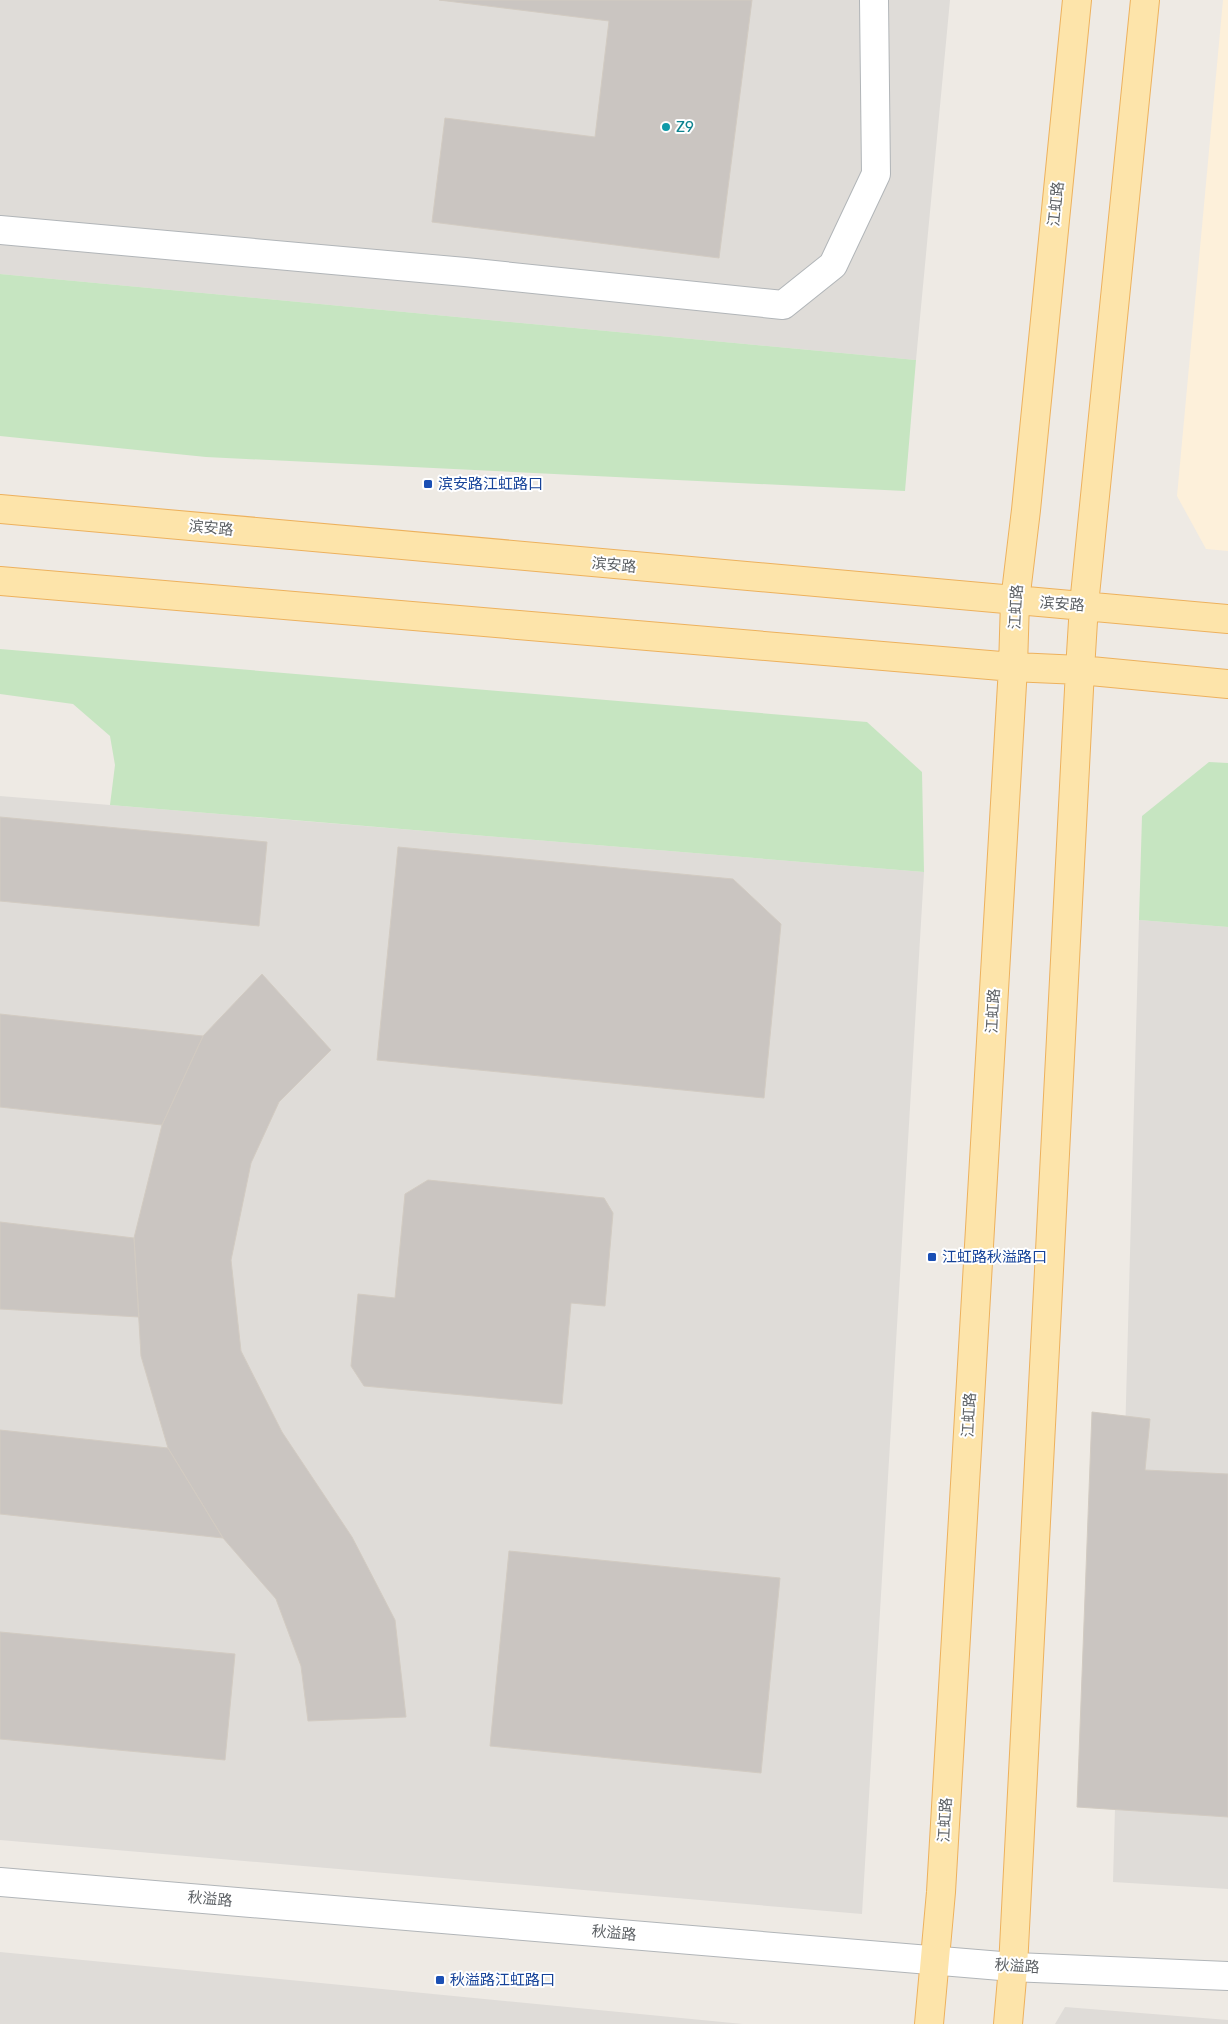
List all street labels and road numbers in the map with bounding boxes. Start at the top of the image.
street label: 江虹路 [1045,181,1067,227]
street label: 滨安路 [188,517,234,539]
street label: 滨安路 [591,554,637,576]
street label: 江虹路 [1006,584,1026,630]
street label: 滨安路 [1039,593,1085,615]
street label: 江虹路 [983,988,1003,1034]
street label: 江虹路 [959,1392,979,1438]
street label: 江虹路 [935,1797,955,1843]
street label: 秋溢路 [187,1888,233,1910]
street label: 秋溢路 [591,1922,637,1944]
street label: 秋溢路 [994,1955,1040,1977]

